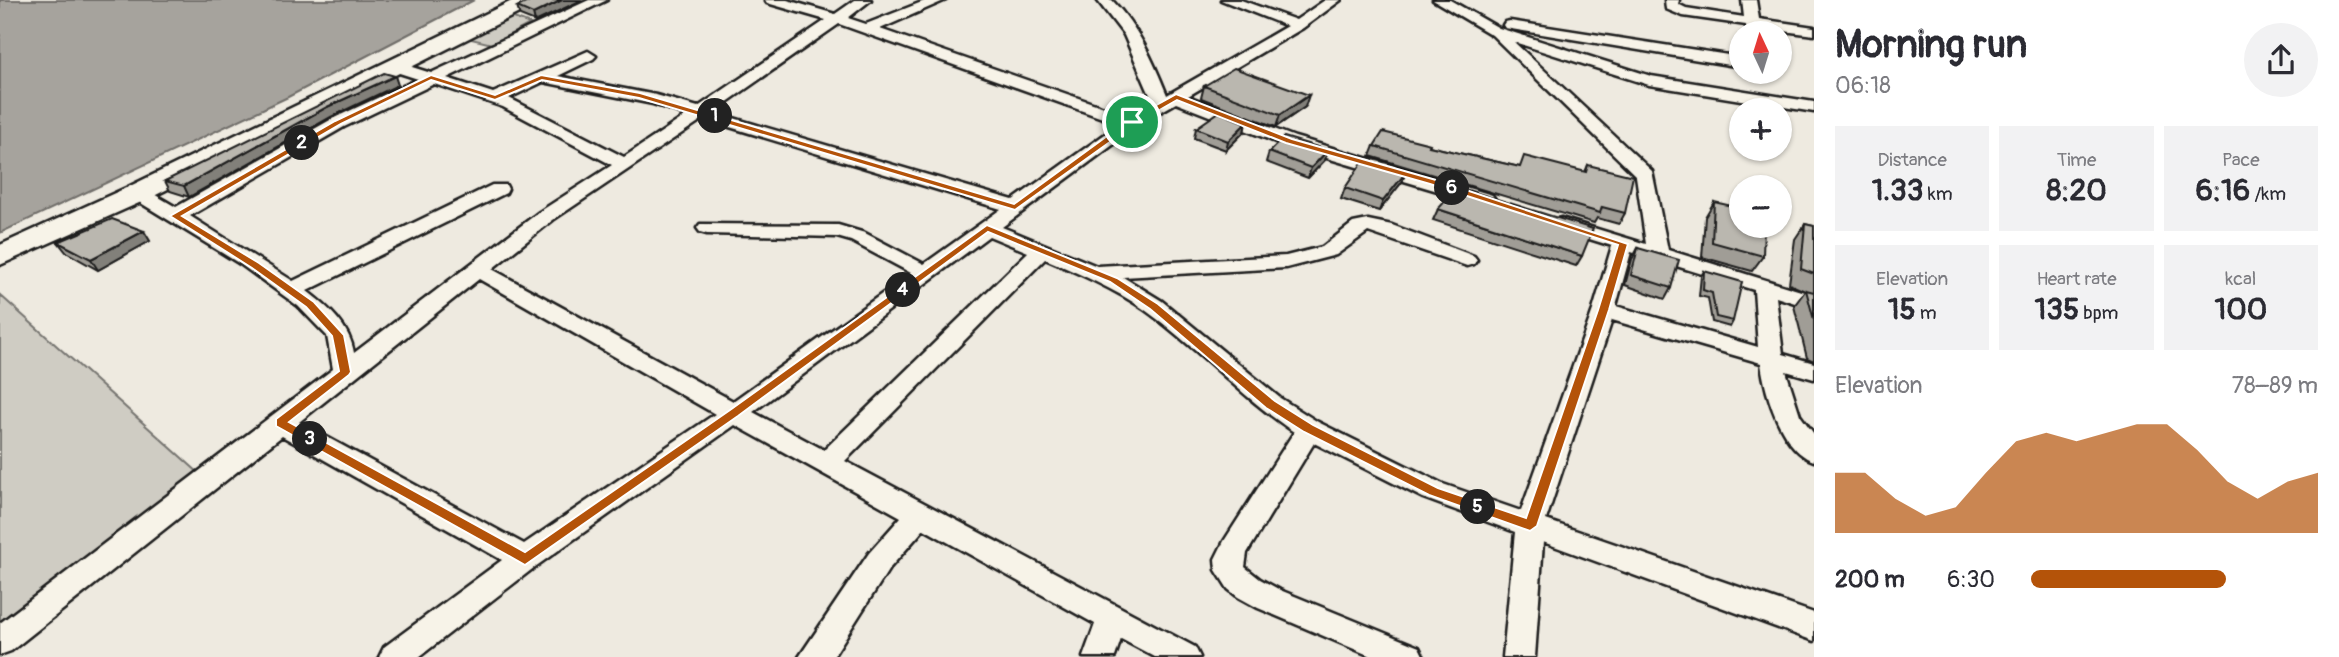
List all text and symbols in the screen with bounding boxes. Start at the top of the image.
north arrow [1729,21,1792,84]
map controls [1729,21,1792,238]
text: Morning run [1835,21,2027,69]
button: share [2244,23,2318,97]
text: 06:18 [1835,71,1891,100]
pin [1102,92,1162,152]
button: + [1729,98,1792,161]
pin: 1 [698,99,732,134]
text: 1 [711,103,718,127]
icon: arrive [1113,103,1151,141]
pin: 2 [284,125,320,160]
text: 2 [296,130,307,154]
text: Distance [1877,148,1947,172]
text: Time [2057,148,2096,172]
text: Pace [2222,148,2260,172]
pin: 6 [1434,170,1470,206]
text: 1.33 [1872,172,1924,209]
text: 8:20 [2046,172,2107,209]
text: 6:16 [2196,172,2250,209]
text: 6 [1446,175,1457,199]
button: − [1729,175,1792,238]
text: km [1924,182,1953,206]
text: /km [2250,182,2286,206]
text: Elevation [1876,267,1948,291]
text: Heart rate [2036,267,2117,291]
text: kcal [2225,267,2256,291]
pin: 4 [886,272,920,308]
text: 4 [897,277,908,301]
text: 15 [1888,291,1916,328]
text: 135 [2034,291,2079,328]
text: 100 [2214,291,2267,328]
text: m [1916,301,1937,325]
text: bpm [2079,301,2119,325]
text: Elevation [1835,371,1923,400]
text: 78–89 m [2232,371,2318,400]
pin: 3 [292,422,328,457]
text: 3 [304,426,315,450]
pin: 5 [1460,490,1496,524]
text: 5 [1472,494,1483,518]
text: 200 m [1835,565,1905,594]
text: 6:30 [1947,565,1995,594]

